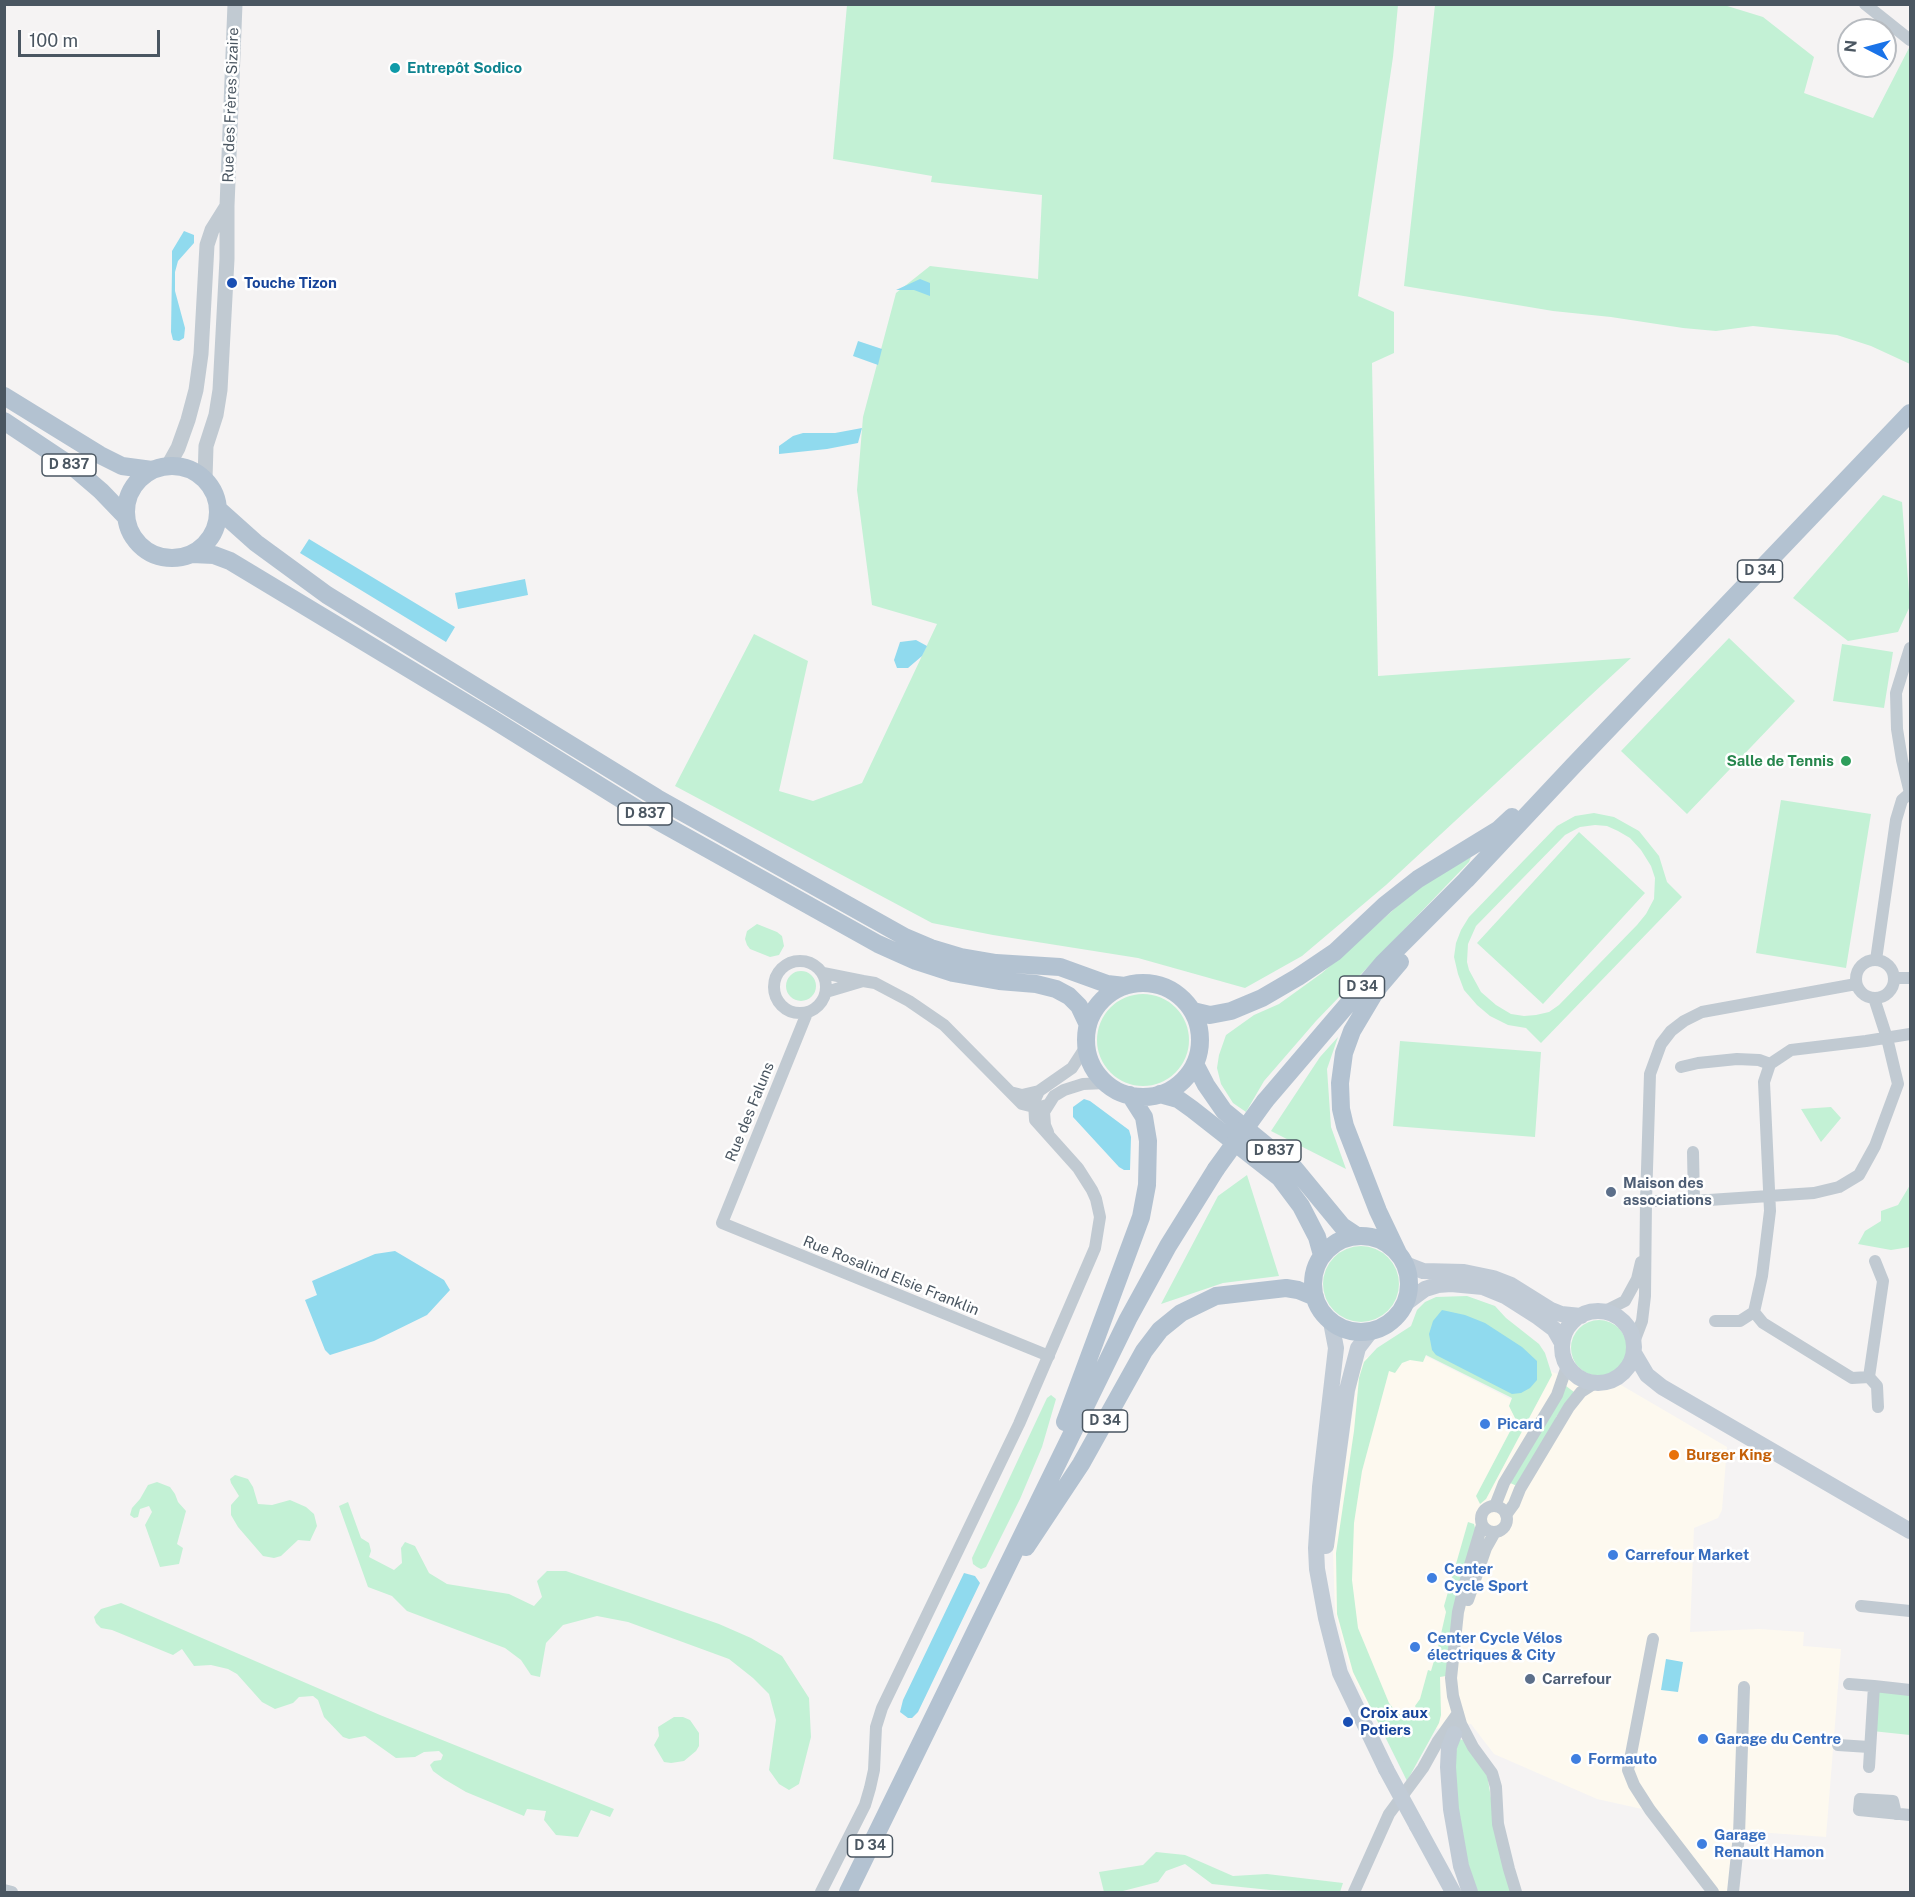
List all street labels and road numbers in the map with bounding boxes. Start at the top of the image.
street label: Rue des Frères Sizaire [219,27,243,183]
road number: D 837 [42,454,96,476]
road number: D 34 [1738,560,1782,582]
road number: D 837 [618,803,672,825]
road number: D 34 [1340,976,1384,998]
street label: Rue des Faluns [722,1060,778,1164]
road number: D 837 [1247,1140,1301,1162]
street label: Rue Rosalind Elsie Franklin [800,1232,982,1320]
road number: D 34 [1082,1410,1128,1432]
road number: D 34 [848,1835,892,1857]

